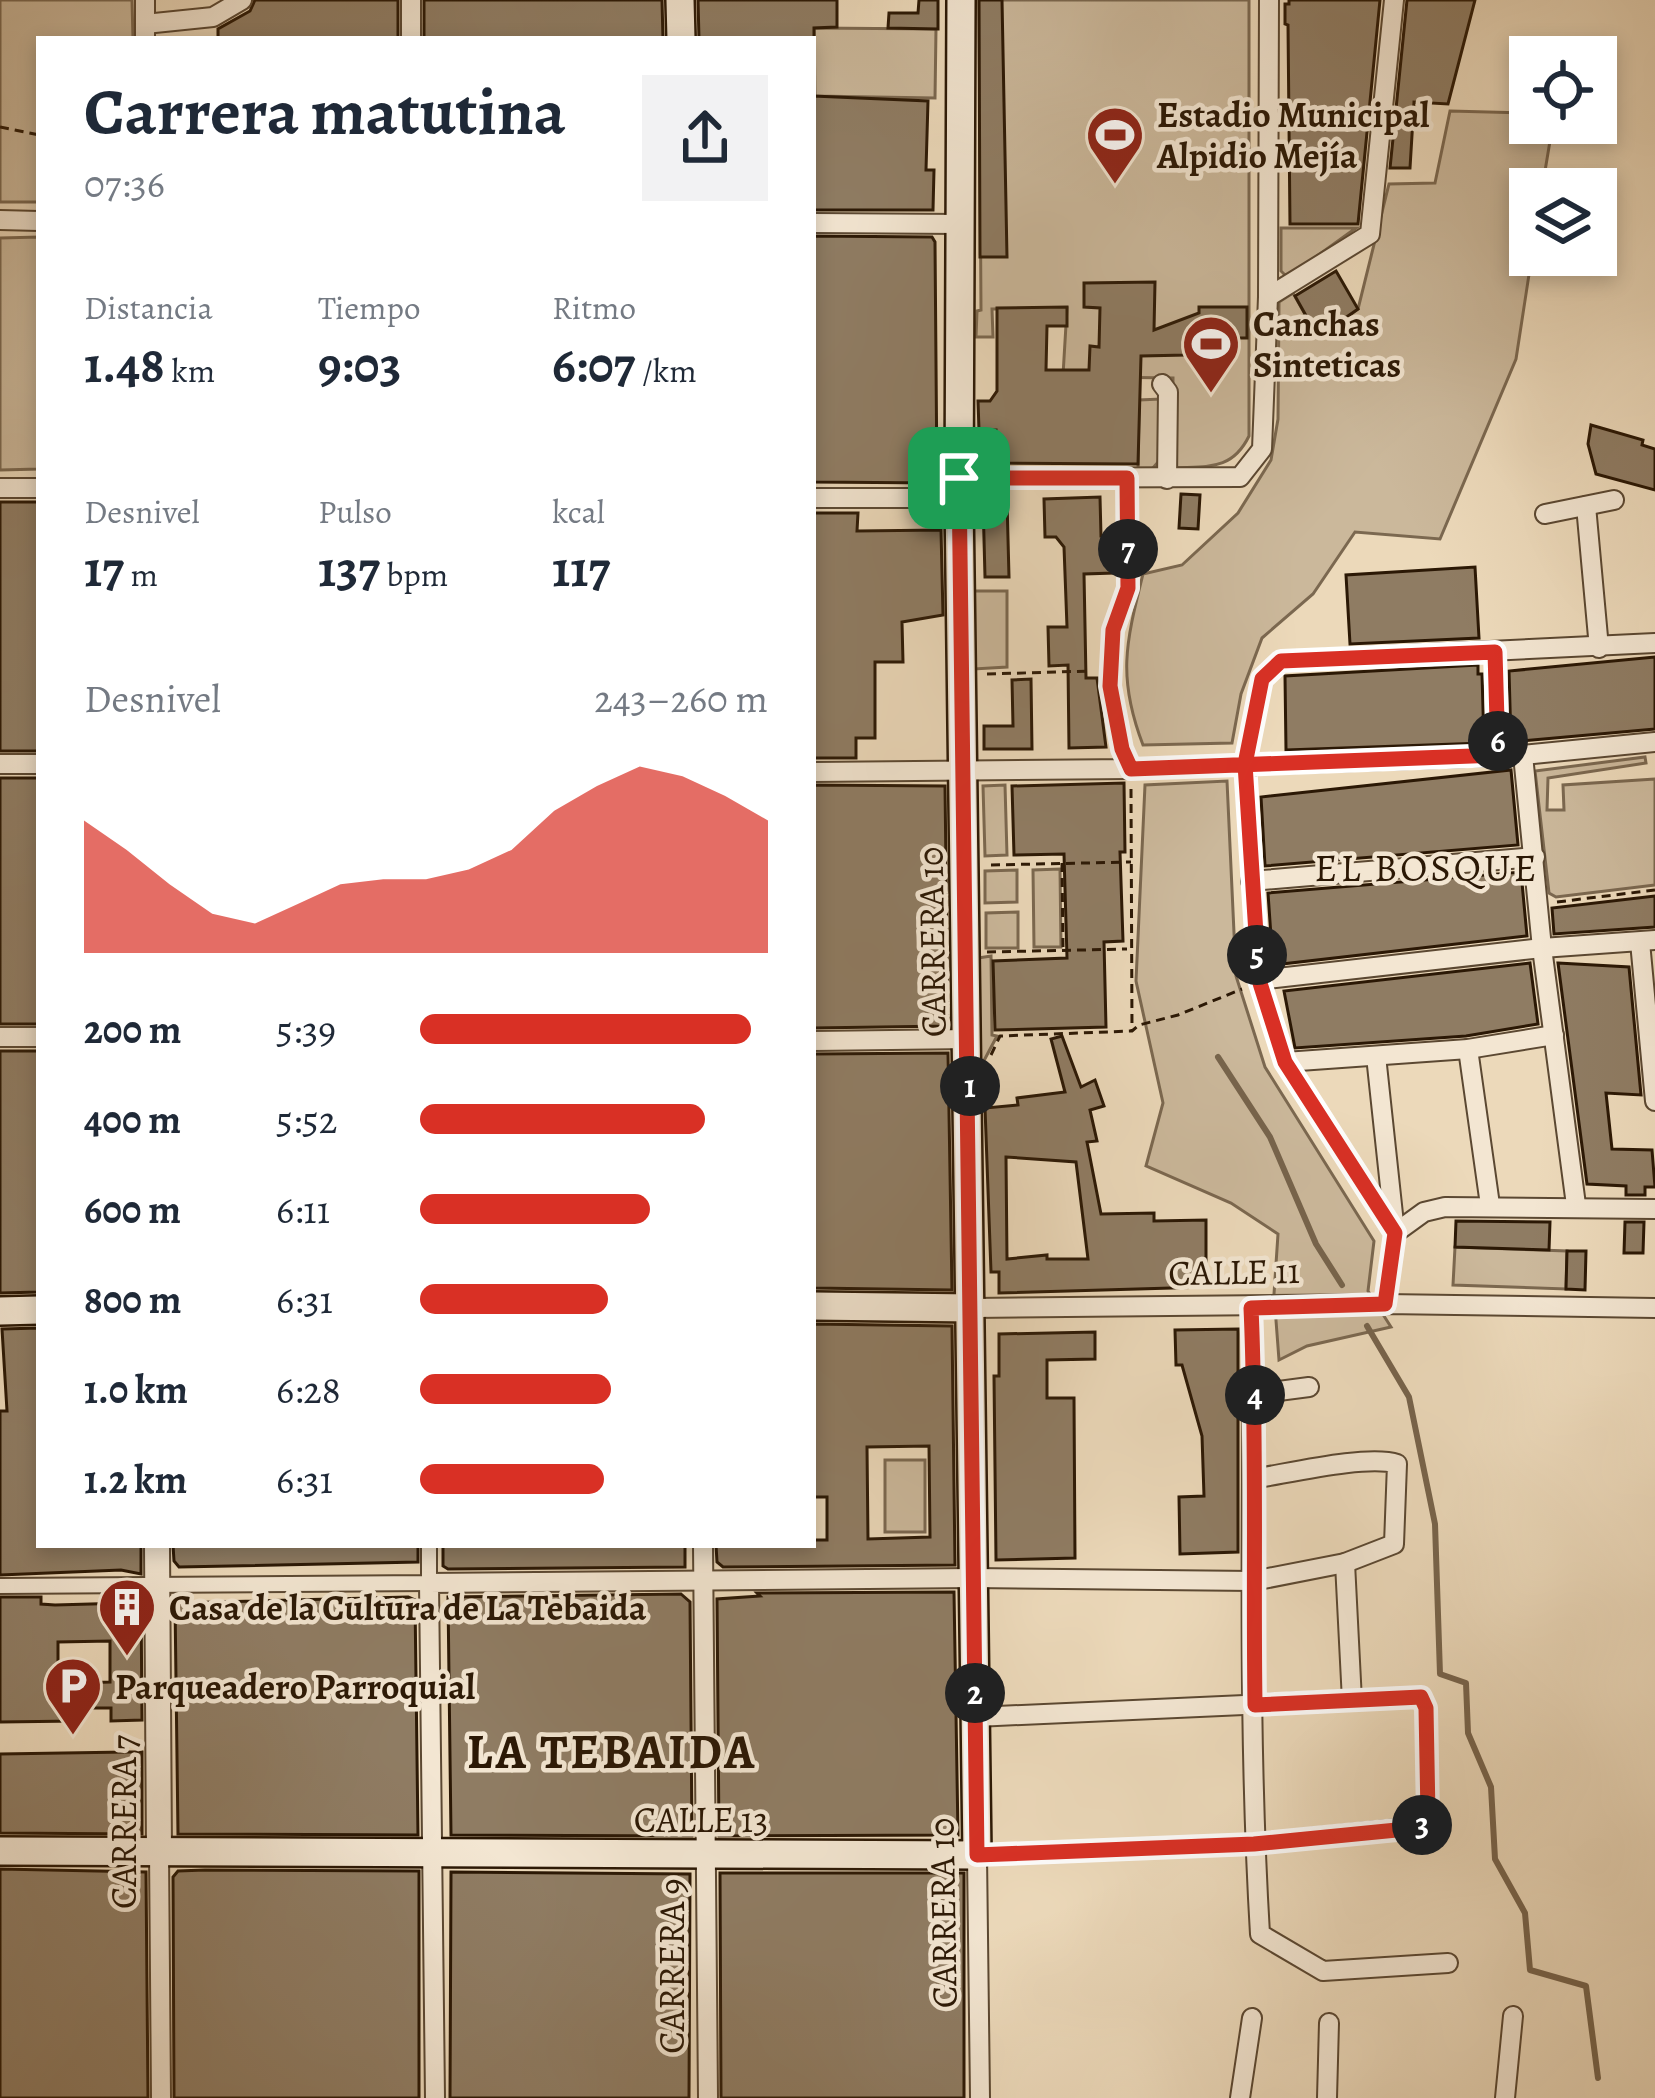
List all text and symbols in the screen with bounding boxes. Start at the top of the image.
map controls [1509,36,1617,276]
button: locate [1509,36,1617,144]
text: Carrera matutina [84,67,566,157]
button: share [642,75,768,201]
place label: Estadio Municipal Alpidio Mejía [1156,90,1430,180]
sports icon: Estadio Municipal Alpidio Mejía [1084,104,1146,186]
text: 07:36 [84,157,165,210]
button: layers [1509,168,1617,276]
text: Distancia [84,285,213,330]
text: Tiempo [318,285,420,330]
text: Ritmo [552,285,636,330]
place label: Canchas Sinteticas [1253,299,1401,389]
sports icon: Canchas Sinteticas [1180,313,1242,395]
text: 1.48 [84,330,165,400]
text: 9:03 [318,330,401,400]
text: 6:07 [552,330,635,400]
text: km [165,348,215,393]
text: /km [635,348,697,393]
pin [908,427,1010,529]
icon: arrive [926,445,992,511]
text: Desnivel [84,489,200,534]
text: Pulso [318,489,392,534]
text: kcal [552,489,605,534]
pin: 7 [1098,519,1158,579]
text: 7 [1121,526,1135,571]
text: 17 [84,534,124,604]
text: 137 [318,534,380,604]
text: 117 [552,534,610,604]
text: m [124,552,158,597]
text: bpm [380,552,448,597]
text: Desnivel [84,672,221,725]
text: 243–260 m [594,672,768,725]
pin: 6 [1468,711,1528,771]
text: 6 [1490,718,1506,763]
district label: EL BOSQUE [1314,841,1540,894]
street label: CARRERA 10 [905,846,958,1038]
pin: 5 [1227,925,1287,985]
text: 5 [1250,932,1264,977]
text: 200 m [84,1003,182,1056]
text: 5:39 [276,1003,336,1056]
pin: 1 [940,1056,1000,1116]
text: 1 [964,1063,976,1108]
text: 400 m [84,1093,181,1146]
text: 5:52 [276,1093,337,1146]
text: 600 m [84,1183,181,1236]
text: 6:11 [276,1183,330,1236]
street label: CALLE 11 [1168,1246,1300,1297]
text: 800 m [84,1273,181,1326]
text: 6:31 [276,1273,333,1326]
text: 1.0 km [84,1363,188,1416]
text: 6:28 [276,1363,341,1416]
pin: 4 [1225,1365,1285,1425]
text: 4 [1247,1372,1263,1417]
text: 1.2 km [84,1453,187,1506]
text: 6:31 [276,1453,333,1506]
building icon: Casa de la Cultura de La Tebaida [96,1576,158,1658]
place label: Casa de la Cultura de La Tebaida [169,1583,647,1632]
parking icon: Parqueadero Parroquial [42,1655,104,1737]
place label: Parqueadero Parroquial [115,1662,476,1711]
pin: 2 [945,1663,1005,1723]
text: 2 [967,1670,983,1715]
district label: LA TEBAIDA [467,1719,757,1785]
street label: CARRERA 7 [99,1734,148,1909]
street label: CALLE 13 [634,1795,768,1844]
pin: 3 [1392,1795,1452,1855]
text: 3 [1415,1802,1429,1847]
street label: CARRERA 10 [916,1817,969,2009]
street label: CARRERA 9 [647,1878,696,2054]

